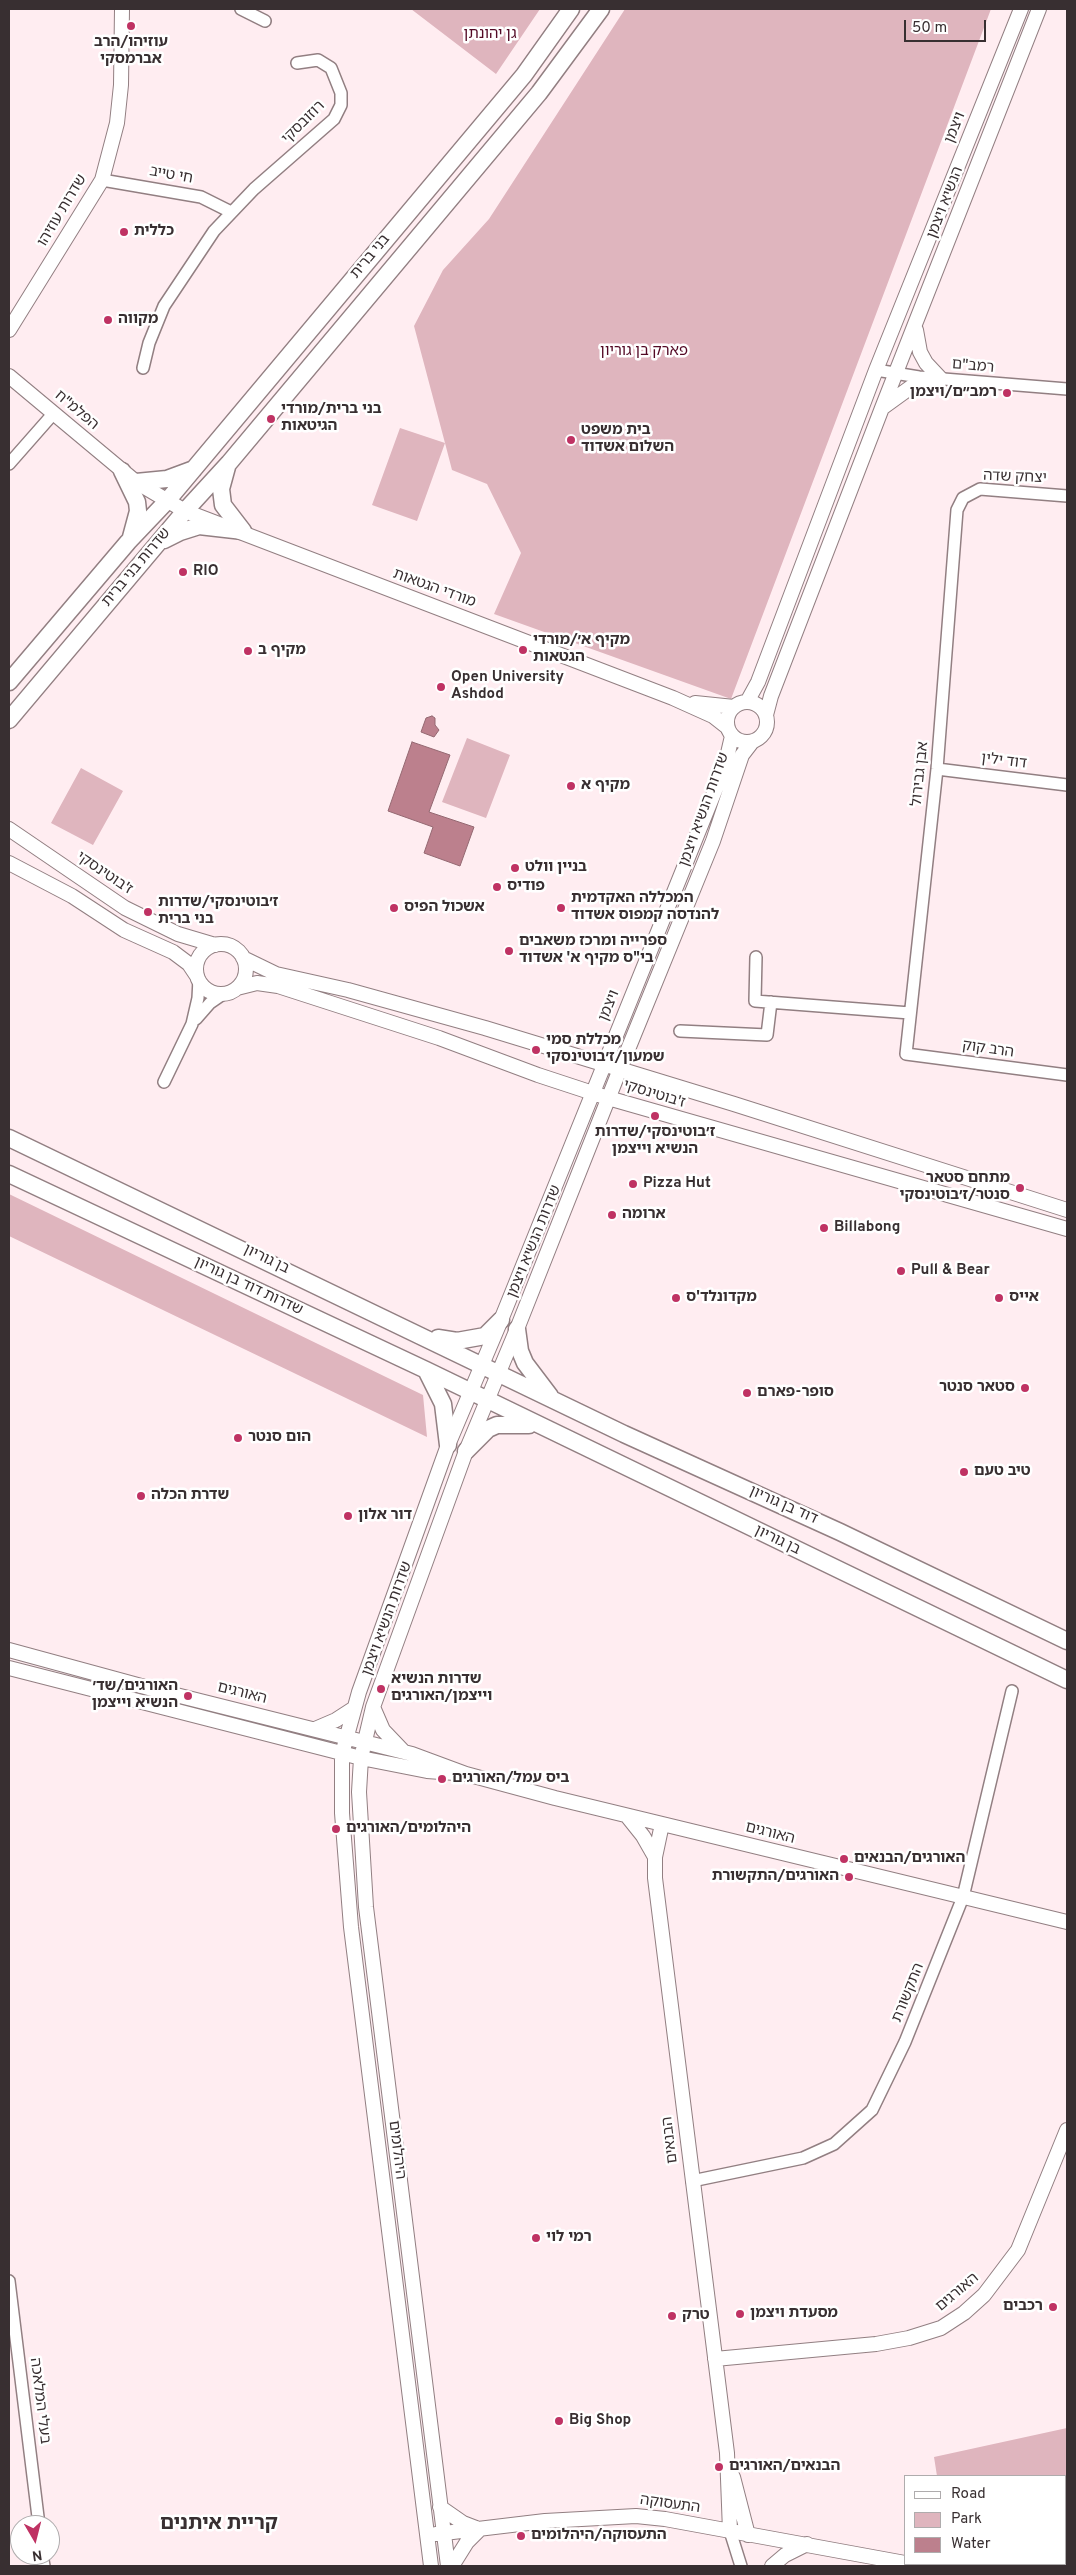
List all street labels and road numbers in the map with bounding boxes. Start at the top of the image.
street label: רוזובסקי [279,98,329,148]
street label: ויצמן [942,110,970,146]
street label: חי טייב [148,163,194,189]
street label: הנשיא ויצמן [924,164,968,242]
street label: שדרות עוזיהו [34,172,92,250]
street label: בני ברית [347,231,395,283]
street label: רמב"ם [951,356,995,378]
street label: הפלמ"ח [50,387,102,435]
street label: יצחק שדה [983,468,1047,488]
street label: שדרות בני ברית [99,525,175,611]
street label: מורדי הגטאות [390,566,478,612]
street label: אבן גבירול [909,741,933,807]
street label: שדרות הנשיא ויצמן [676,750,734,870]
street label: דוד ילין [980,750,1028,774]
street label: ז'בוטינסקי [72,849,136,899]
street label: ויצמן [596,988,624,1024]
street label: הרב קוק [961,1037,1015,1063]
street label: ז'בוטינסקי [621,1077,687,1113]
street label: שדרות הנשיא ויצמן [504,1183,566,1301]
street label: בן גוריון [240,1241,292,1279]
street label: שדרות דוד בן גוריון [191,1254,305,1320]
street label: דוד בן גוריון [746,1483,820,1529]
street label: בן גוריון [751,1522,803,1560]
street label: שדרות הנשיא ויצמן [359,1559,417,1679]
street label: האורגים [215,1679,269,1709]
street label: האורגים [743,1819,797,1849]
street label: התקשורת [889,1961,929,2025]
street label: הבנאים [659,2116,683,2164]
street label: היהלומים [383,2119,409,2181]
street label: האורגים [933,2270,983,2316]
street label: בעלי המלאכה [25,2357,53,2445]
street label: התעסוקה [639,2492,701,2518]

